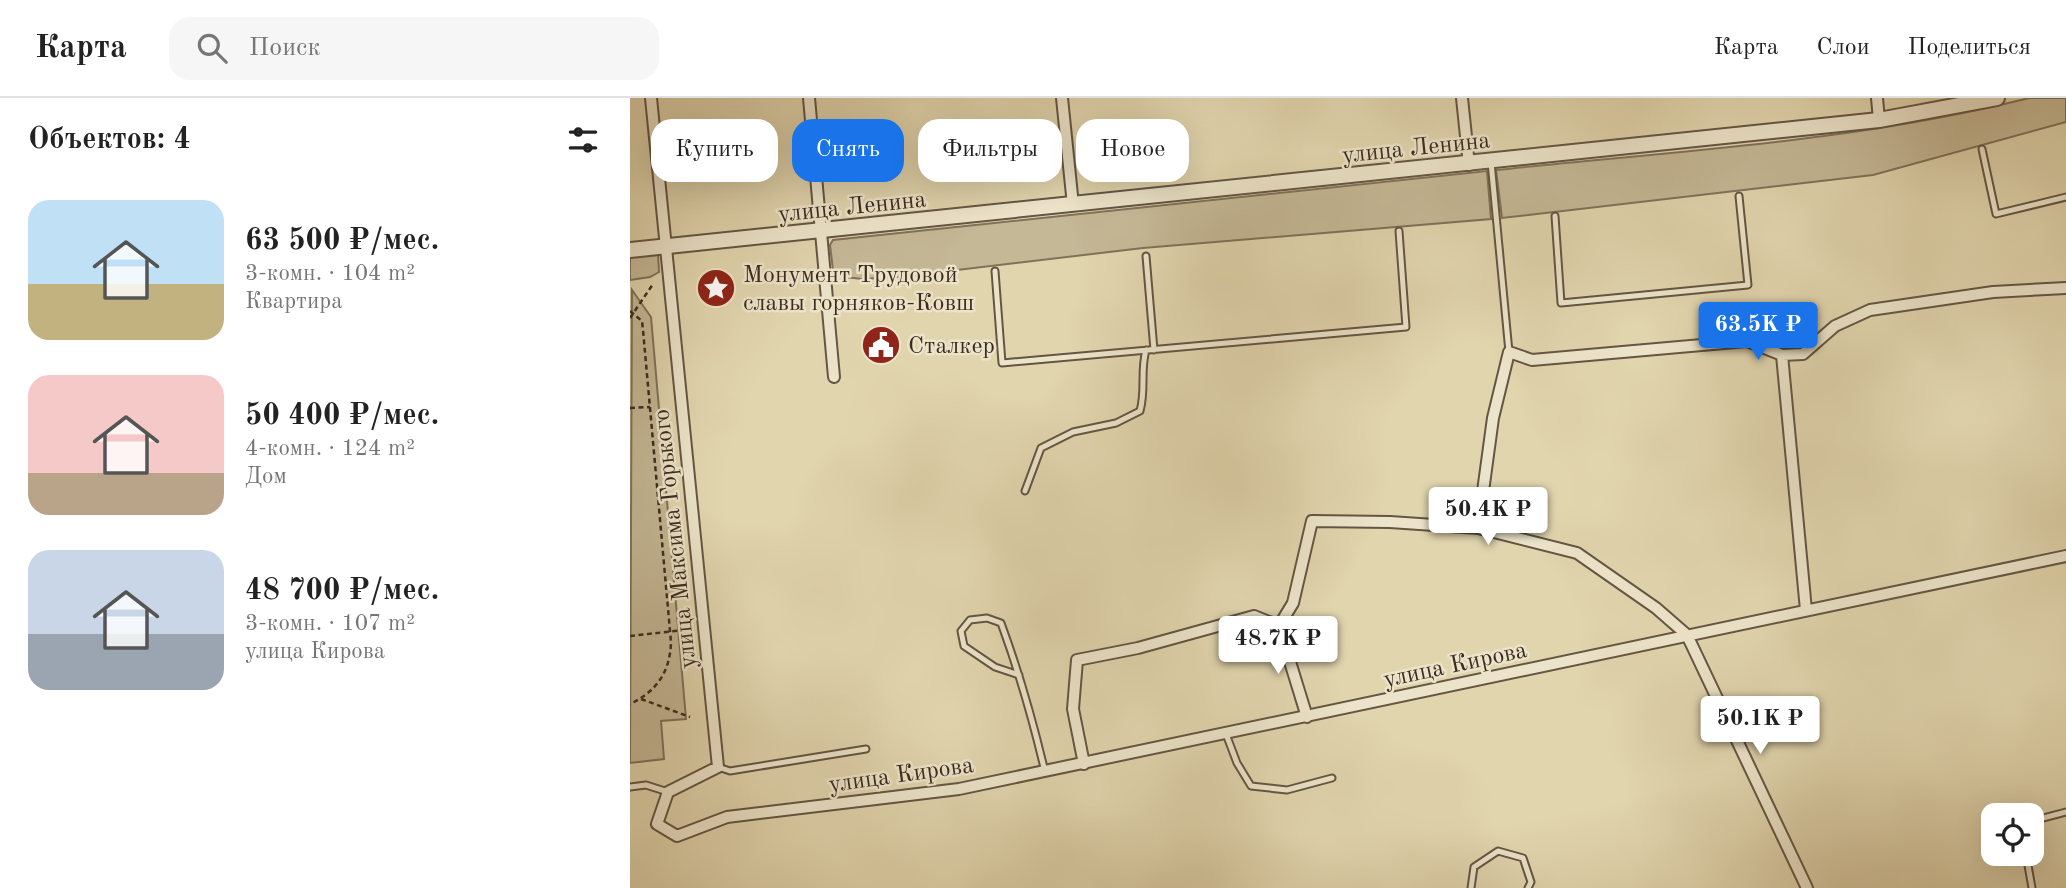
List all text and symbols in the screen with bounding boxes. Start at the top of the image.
search box [169,17,659,80]
icon: search [193,29,231,67]
text: Карта [35,32,127,65]
text: Поиск [249,35,321,61]
text: Карта [1714,36,1779,60]
text: Слои [1817,36,1870,60]
text: Поделиться [1908,36,2031,60]
chip: Купить [651,119,778,182]
chip: Снять [792,119,904,182]
chip: Фильтры [918,119,1062,182]
chip: Новое [1076,119,1189,182]
icon: filters [564,121,602,159]
text: Объектов: 4 [28,125,191,155]
street label: улица Ленина [1341,129,1492,169]
street label: улица Ленина [777,188,928,228]
text: 63 500 ₽/мес. [245,226,439,256]
icon: home [84,228,168,312]
text: 3-комн. · 104 m² [245,262,415,285]
place label: Монумент Трудовой славы горняков-Ковш [743,264,974,316]
place icon: Монумент Трудовой славы горняков-Ковш [695,267,737,309]
text: Квартира [245,290,343,313]
pin: 63.5K ₽ [1693,302,1823,362]
text: 63.5K ₽ [1715,313,1801,336]
public building icon: Сталкер [860,324,902,366]
place label: Сталкер [908,335,995,359]
text: 50 400 ₽/мес. [245,401,439,431]
icon: home [84,403,168,487]
street label: улица Максима Горького [650,408,702,670]
text: 4-комн. · 124 m² [245,437,415,460]
text: Дом [245,465,287,488]
pin: 50.4K ₽ [1423,488,1553,547]
text: 50.4K ₽ [1445,498,1531,521]
text: 48 700 ₽/мес. [245,576,439,606]
icon: home [84,578,168,662]
text: 3-комн. · 107 m² [245,612,415,635]
pin: 48.7K ₽ [1213,616,1343,676]
text: 48.7K ₽ [1235,627,1321,650]
street label: улица Кирова [1381,639,1530,693]
text: улица Кирова [245,640,385,663]
pin: 50.1K ₽ [1695,696,1825,756]
text: 50.1K ₽ [1717,707,1803,730]
street label: улица Кирова [827,754,975,798]
map controls [1981,803,2044,866]
button: locate [1981,803,2044,866]

